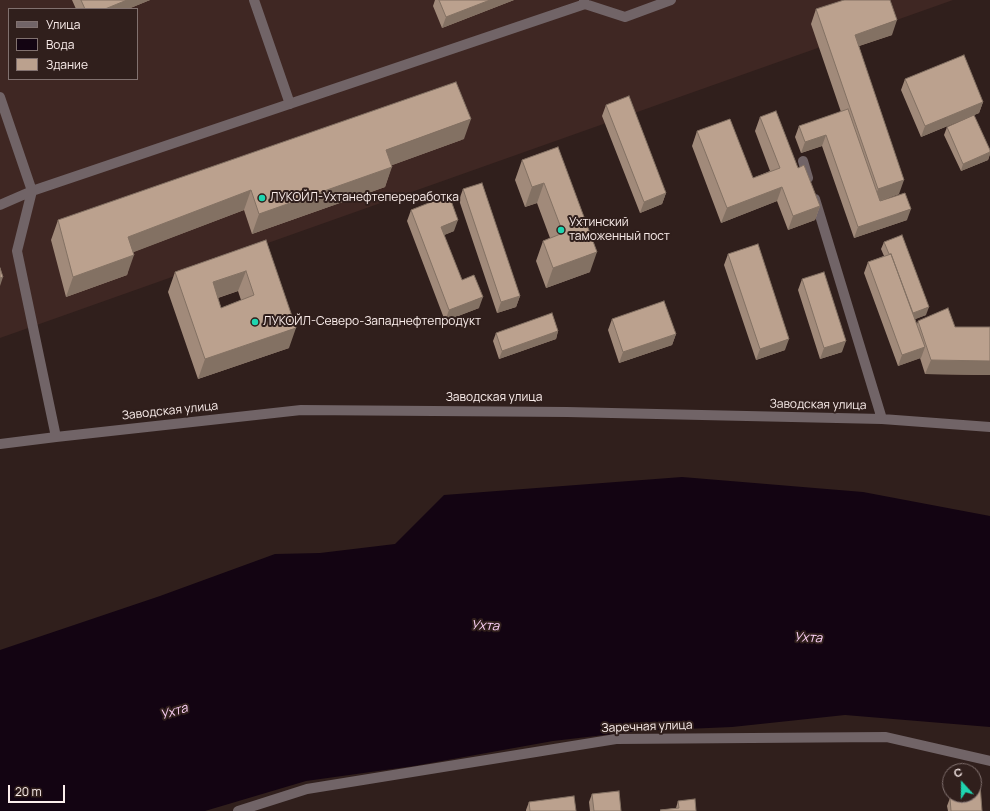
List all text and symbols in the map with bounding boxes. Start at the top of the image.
legend [8,8,138,80]
text: Улица [46,16,80,33]
text: Вода [46,36,74,53]
text: Здание [46,56,88,73]
place label: ЛУКОЙЛ-Ухтанефтепереработка [270,191,459,205]
marker: ЛУКОЙЛ-Ухтанефтепереработка [257,193,267,203]
place label: Ухтинский таможенный пост [569,216,670,244]
marker: Ухтинский таможенный пост [556,225,566,235]
place label: ЛУКОЙЛ-Северо-Западнефтепродукт [263,315,481,329]
marker: ЛУКОЙЛ-Северо-Западнефтепродукт [250,317,260,327]
street label: Заводская улица [446,391,542,405]
street label: Заводская улица [770,397,866,413]
street label: Заводская улица [121,399,219,423]
water label: Ухта [471,618,499,634]
water label: Ухта [794,630,822,646]
water label: Ухта [158,700,190,724]
street label: Заречная улица [601,718,693,736]
north arrow [942,763,982,803]
text: С [951,764,964,781]
scale bar [10,777,67,803]
text: 20 m [15,783,42,800]

